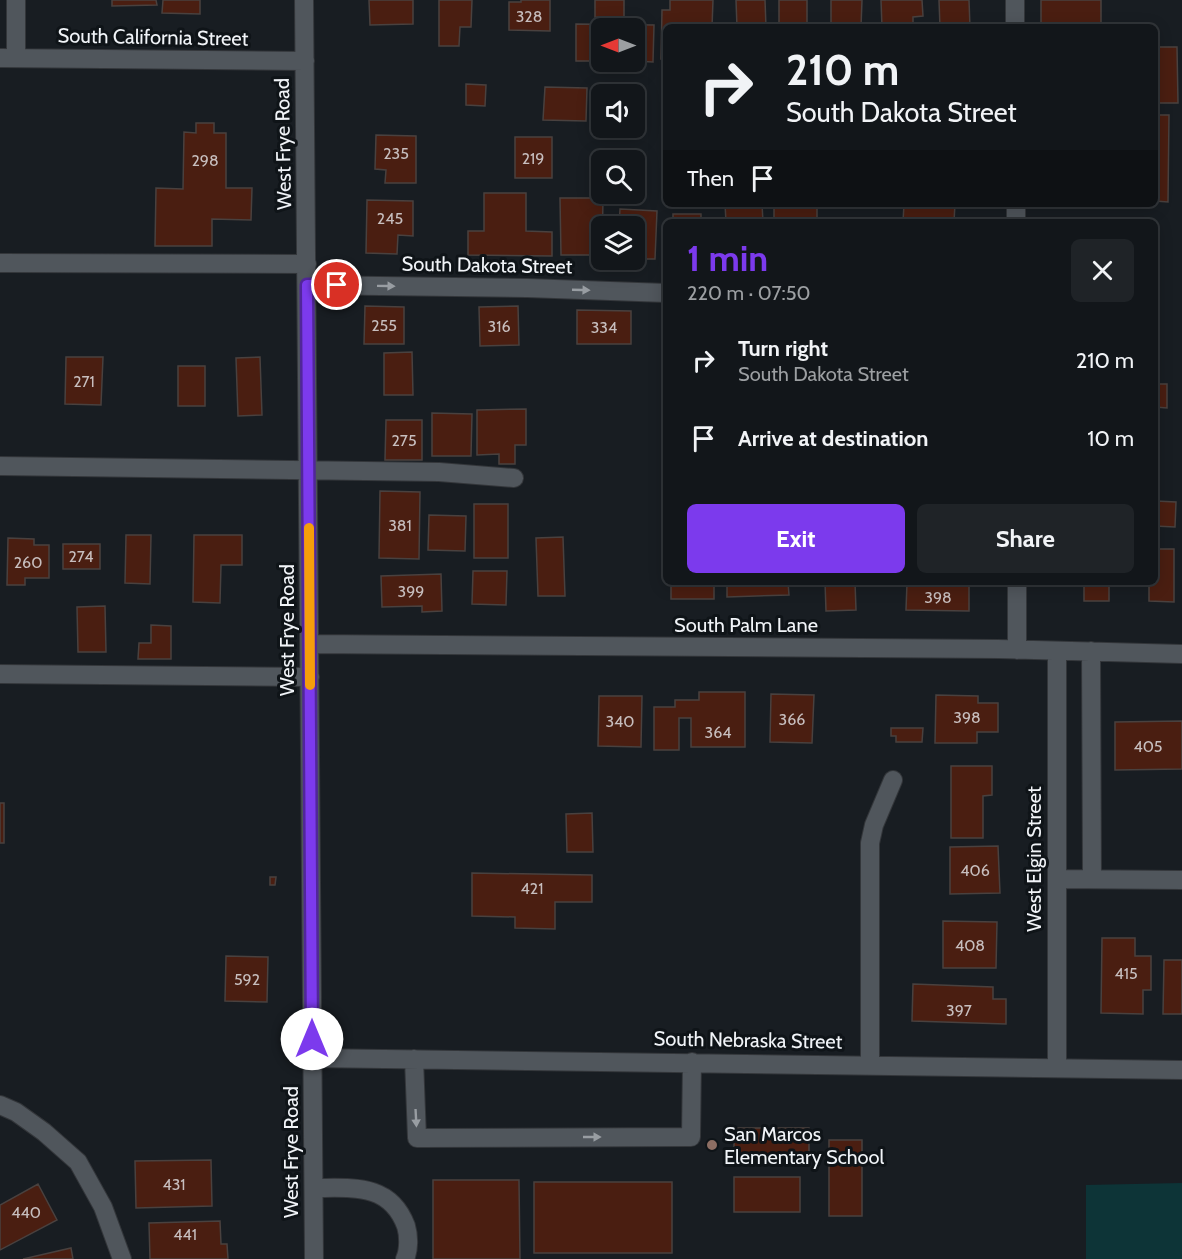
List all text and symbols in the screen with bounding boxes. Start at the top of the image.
house number: 328 [516,7,542,26]
north arrow [591,18,645,72]
map controls [591,18,645,270]
street label: South California Street [57,23,249,51]
text: 210 m [786,44,899,96]
icon: right [687,48,765,126]
street label: West Frye Road [270,78,296,210]
button: sound [591,84,645,138]
text: South Dakota Street [786,96,1017,129]
house number: 235 [383,144,409,163]
house number: 219 [522,149,544,168]
button: search [591,150,645,204]
house number: 298 [191,151,219,170]
icon: arrive [746,162,779,195]
text: Then [687,165,734,192]
house number: 245 [377,209,403,228]
button: layers [591,216,645,270]
text: 1 min [687,236,768,280]
button: close [1071,239,1134,302]
street label: South Dakota Street [401,252,573,278]
pin [311,259,362,310]
icon: arrive [320,268,353,301]
one-way arrow [377,281,396,290]
text: 220 m · 07:50 [687,281,810,305]
one-way arrow [572,285,591,294]
house number: 255 [371,316,397,335]
house number: 316 [488,317,510,336]
house number: 334 [591,318,617,337]
text: Turn right [738,335,828,362]
icon: right [687,344,720,377]
text: 210 m [1076,347,1134,374]
text: South Dakota Street [738,362,909,386]
house number: 271 [73,372,95,391]
icon: arrive [687,422,720,455]
text: Arrive at destination [738,425,928,452]
text: 10 m [1087,425,1134,452]
house number: 275 [391,431,417,450]
button: Exit [687,504,905,573]
button: Share [917,504,1134,573]
house number: 381 [388,516,412,535]
house number: 274 [68,547,94,566]
house number: 260 [14,553,42,572]
street label: West Frye Road [275,564,299,696]
house number: 399 [398,582,424,601]
house number: 398 [924,588,952,607]
street label: South Palm Lane [674,613,818,637]
house number: 398 [953,708,981,727]
house number: 366 [779,710,805,729]
house number: 340 [605,712,635,731]
house number: 364 [705,723,732,742]
house number: 405 [1133,737,1163,756]
street label: West Elgin Street [1022,786,1046,932]
house number: 406 [960,861,990,880]
house number: 421 [521,879,543,898]
house number: 408 [955,936,985,955]
house number: 415 [1114,964,1138,983]
house number: 592 [234,970,260,989]
house number: 397 [946,1001,972,1020]
position arrow [280,1007,344,1071]
street label: South Nebraska Street [653,1026,843,1054]
street label: West Frye Road [279,1086,303,1218]
one-way arrow [412,1108,421,1127]
place label: San Marcos Elementary School [724,1122,885,1169]
one-way arrow [583,1132,602,1142]
marker: San Marcos Elementary School [705,1138,719,1152]
house number: 431 [162,1175,186,1194]
house number: 440 [11,1203,41,1222]
house number: 441 [173,1225,197,1244]

